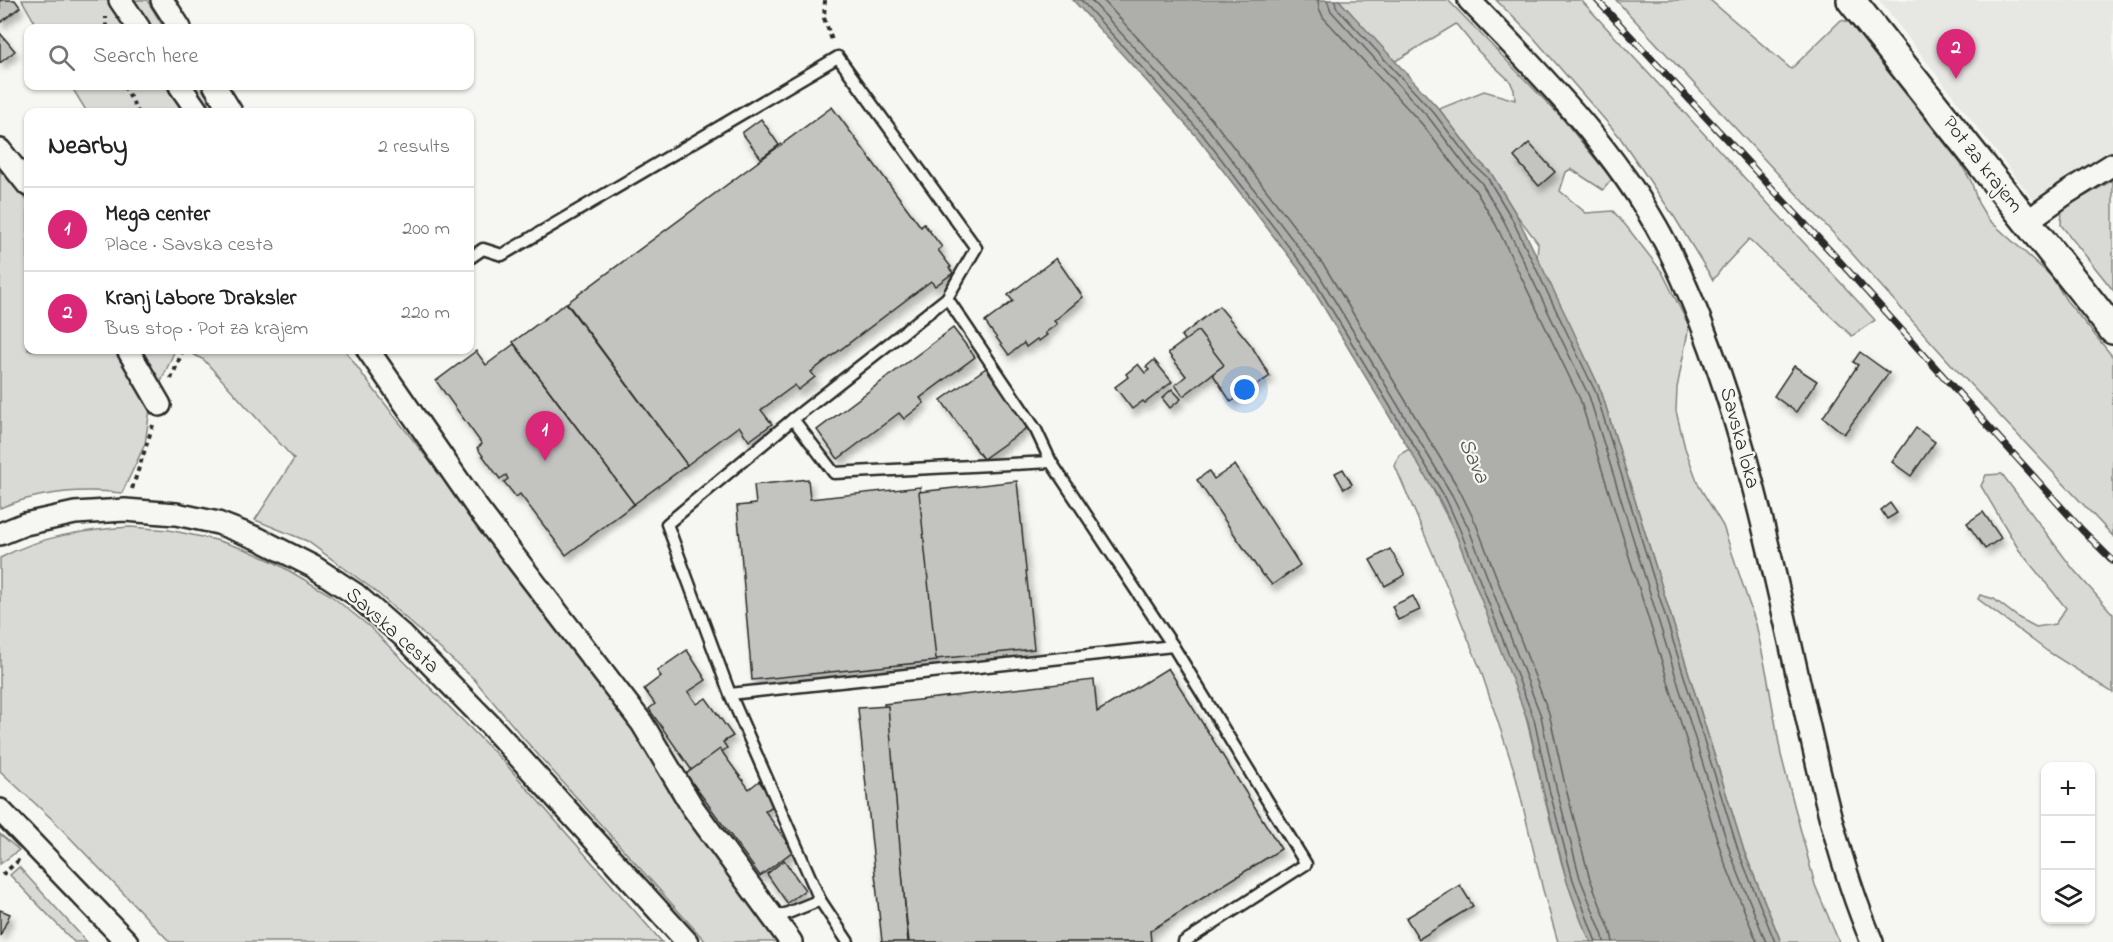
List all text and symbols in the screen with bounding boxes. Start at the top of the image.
search box [24,24,474,90]
pin: 2 [1936,29,1976,79]
icon: search [45,41,78,74]
text: Search here [93,41,198,73]
street label: Pot za krajem [1934,110,2030,220]
text: Nearby [48,128,127,166]
text: 2 results [378,133,450,162]
text: Mega center [105,199,210,231]
text: 1 [64,215,71,244]
text: 200 m [402,215,450,244]
text: Place · Savska cesta [105,231,273,260]
text: Kranj Labore Draksler [105,283,296,315]
text: 2 [63,299,72,328]
text: 220 m [401,299,450,328]
text: Bus stop · Pot za krajem [105,315,308,344]
your location [1230,375,1259,404]
street label: Savska loka [1711,384,1767,492]
pin: 1 [526,412,564,461]
water label: Sava [1449,433,1498,490]
street label: Savska cesta [338,581,446,681]
map controls [2041,762,2095,924]
button: + [2041,762,2095,816]
button: − [2041,816,2095,870]
button: layers [2041,870,2095,924]

